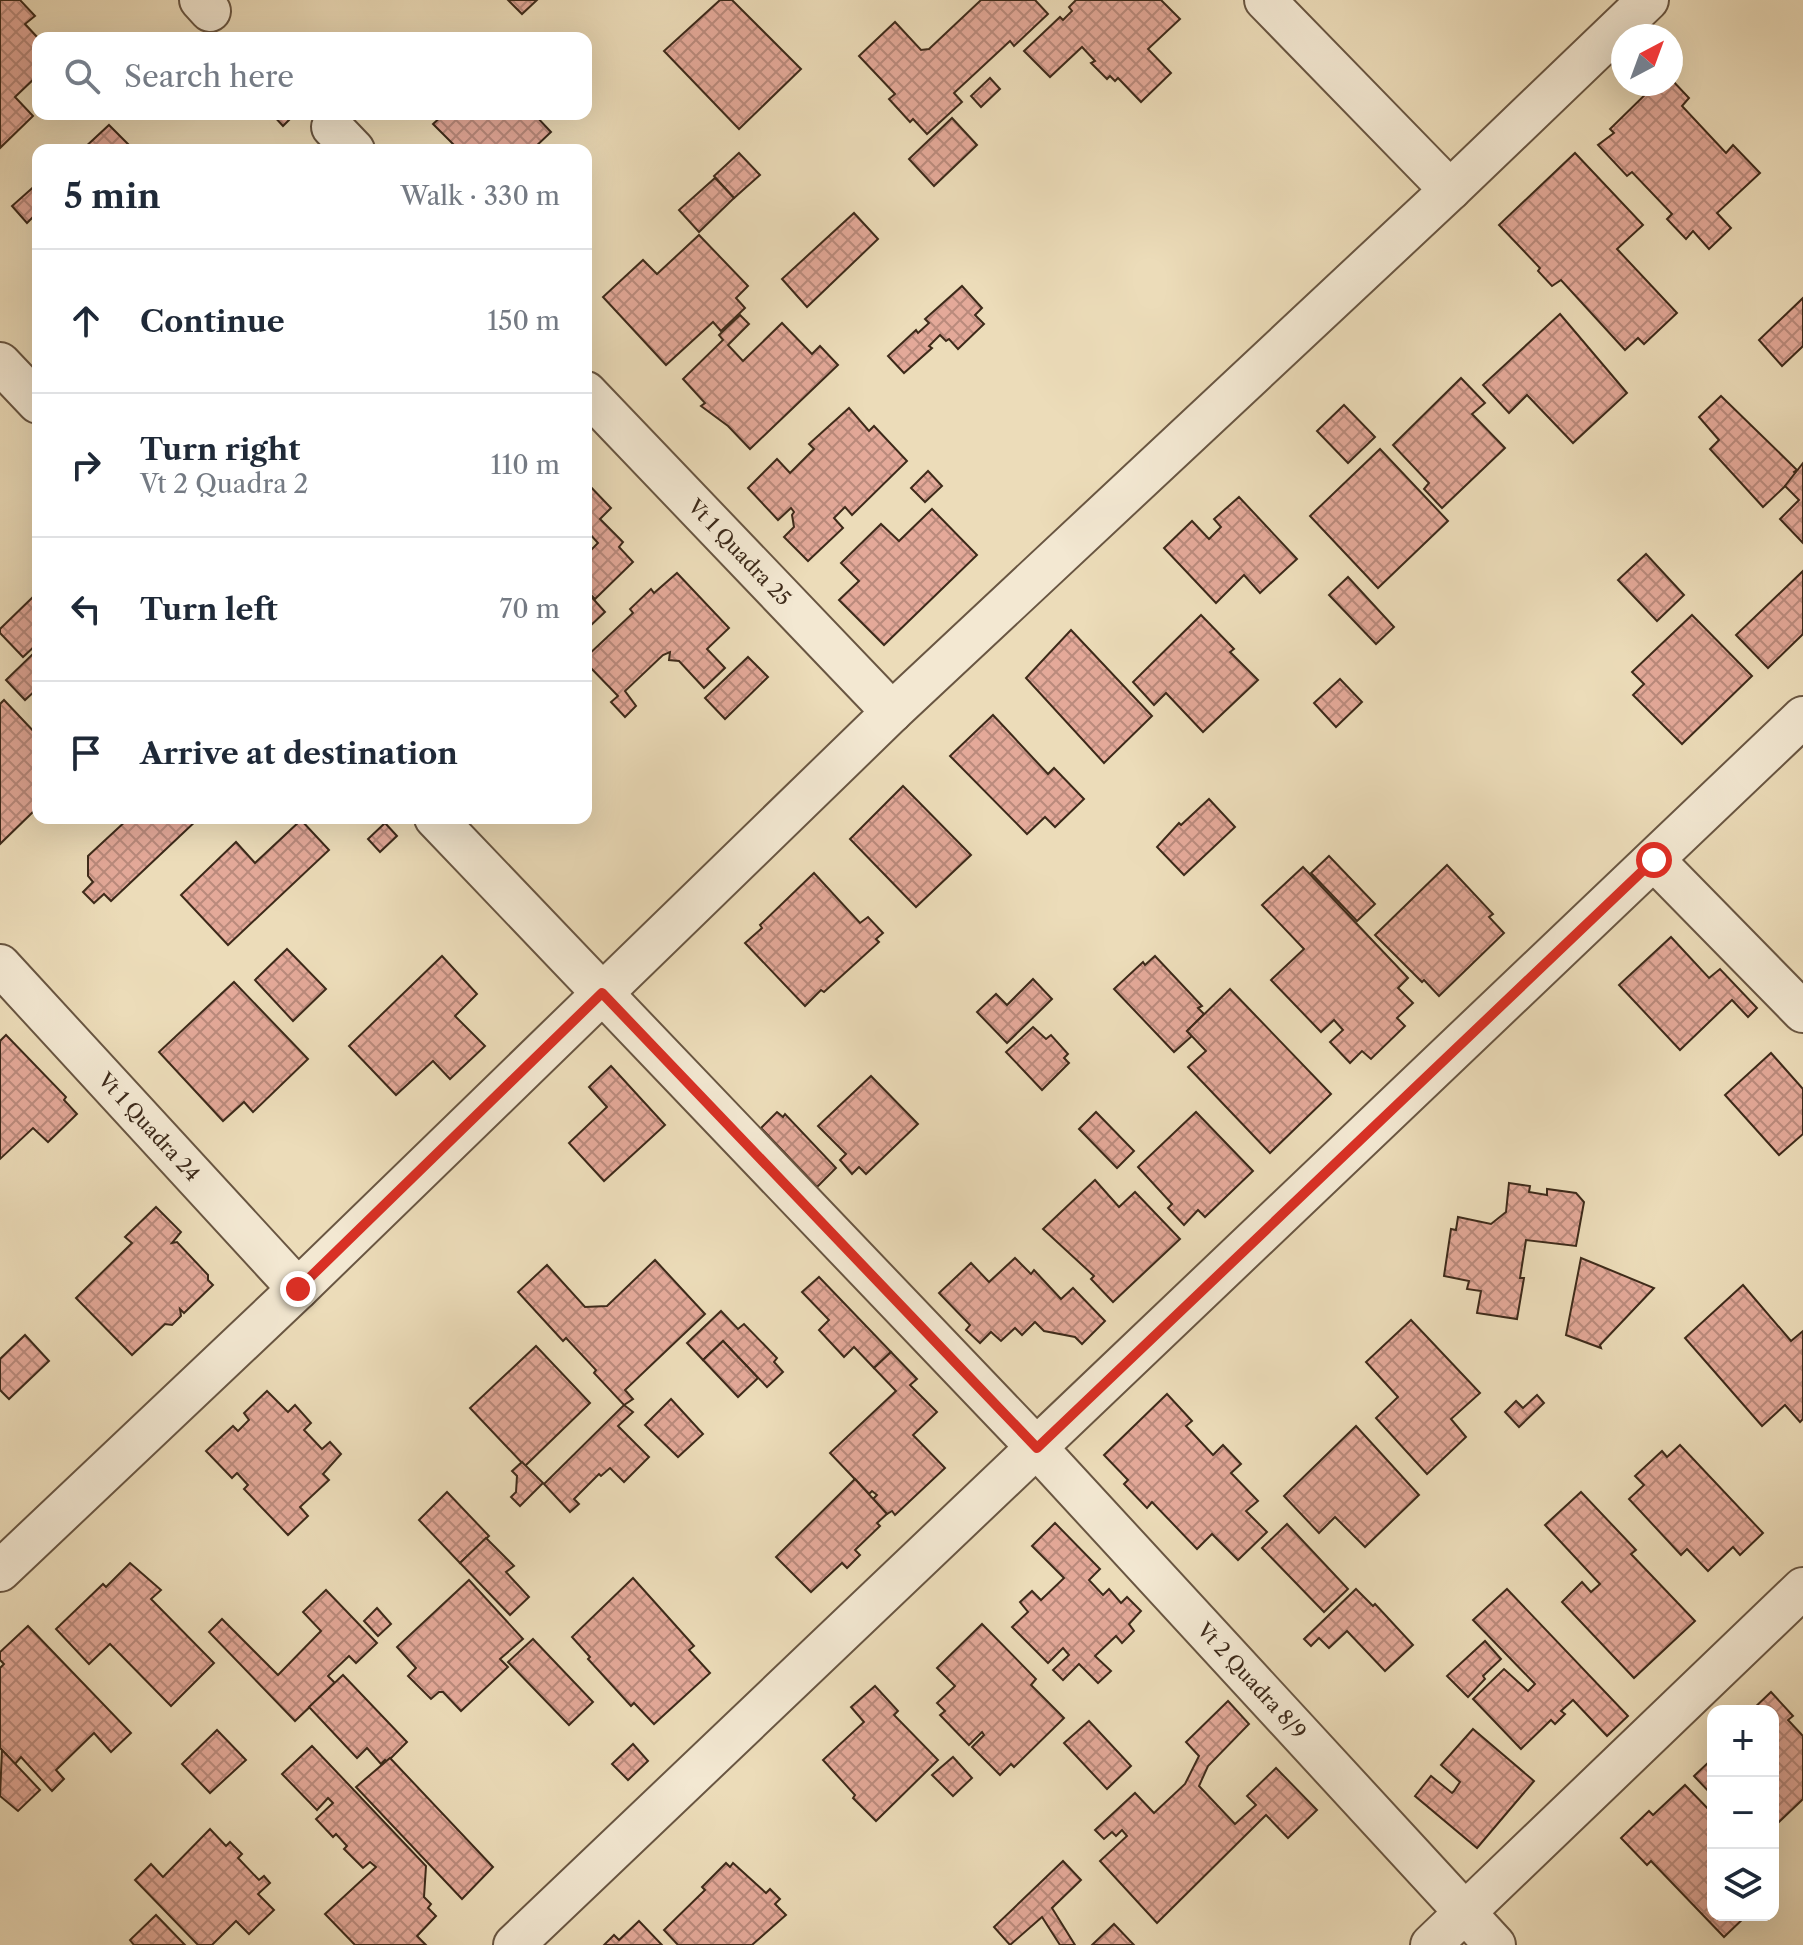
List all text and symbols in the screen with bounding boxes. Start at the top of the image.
north arrow [1611,24,1683,96]
search box [32,32,592,120]
icon: search [60,54,104,98]
text: Search here [124,58,294,95]
text: 5 min [64,175,161,217]
text: Walk · 330 m [401,180,560,212]
icon: ahead [64,299,108,343]
text: Continue [140,303,285,340]
text: 150 m [487,305,560,337]
text: Turn right [140,431,300,468]
icon: right [64,443,108,487]
text: 110 m [491,449,560,481]
text: Vt 2 Quadra 2 [140,468,309,500]
street label: Vt 1 Quadra 25 [683,494,796,610]
icon: left [64,587,108,631]
text: Turn left [140,591,277,628]
text: 70 m [500,593,560,625]
icon: arrive [64,731,108,775]
text: Arrive at destination [140,735,458,772]
route start [1636,842,1672,878]
street label: Vt 1 Quadra 24 [93,1067,205,1186]
route end [280,1271,316,1307]
street label: Vt 2 Quadra 8/9 [1192,1617,1311,1744]
map controls [1707,1705,1779,1921]
button: + [1707,1705,1779,1777]
button: − [1707,1777,1779,1849]
button: layers [1707,1849,1779,1921]

